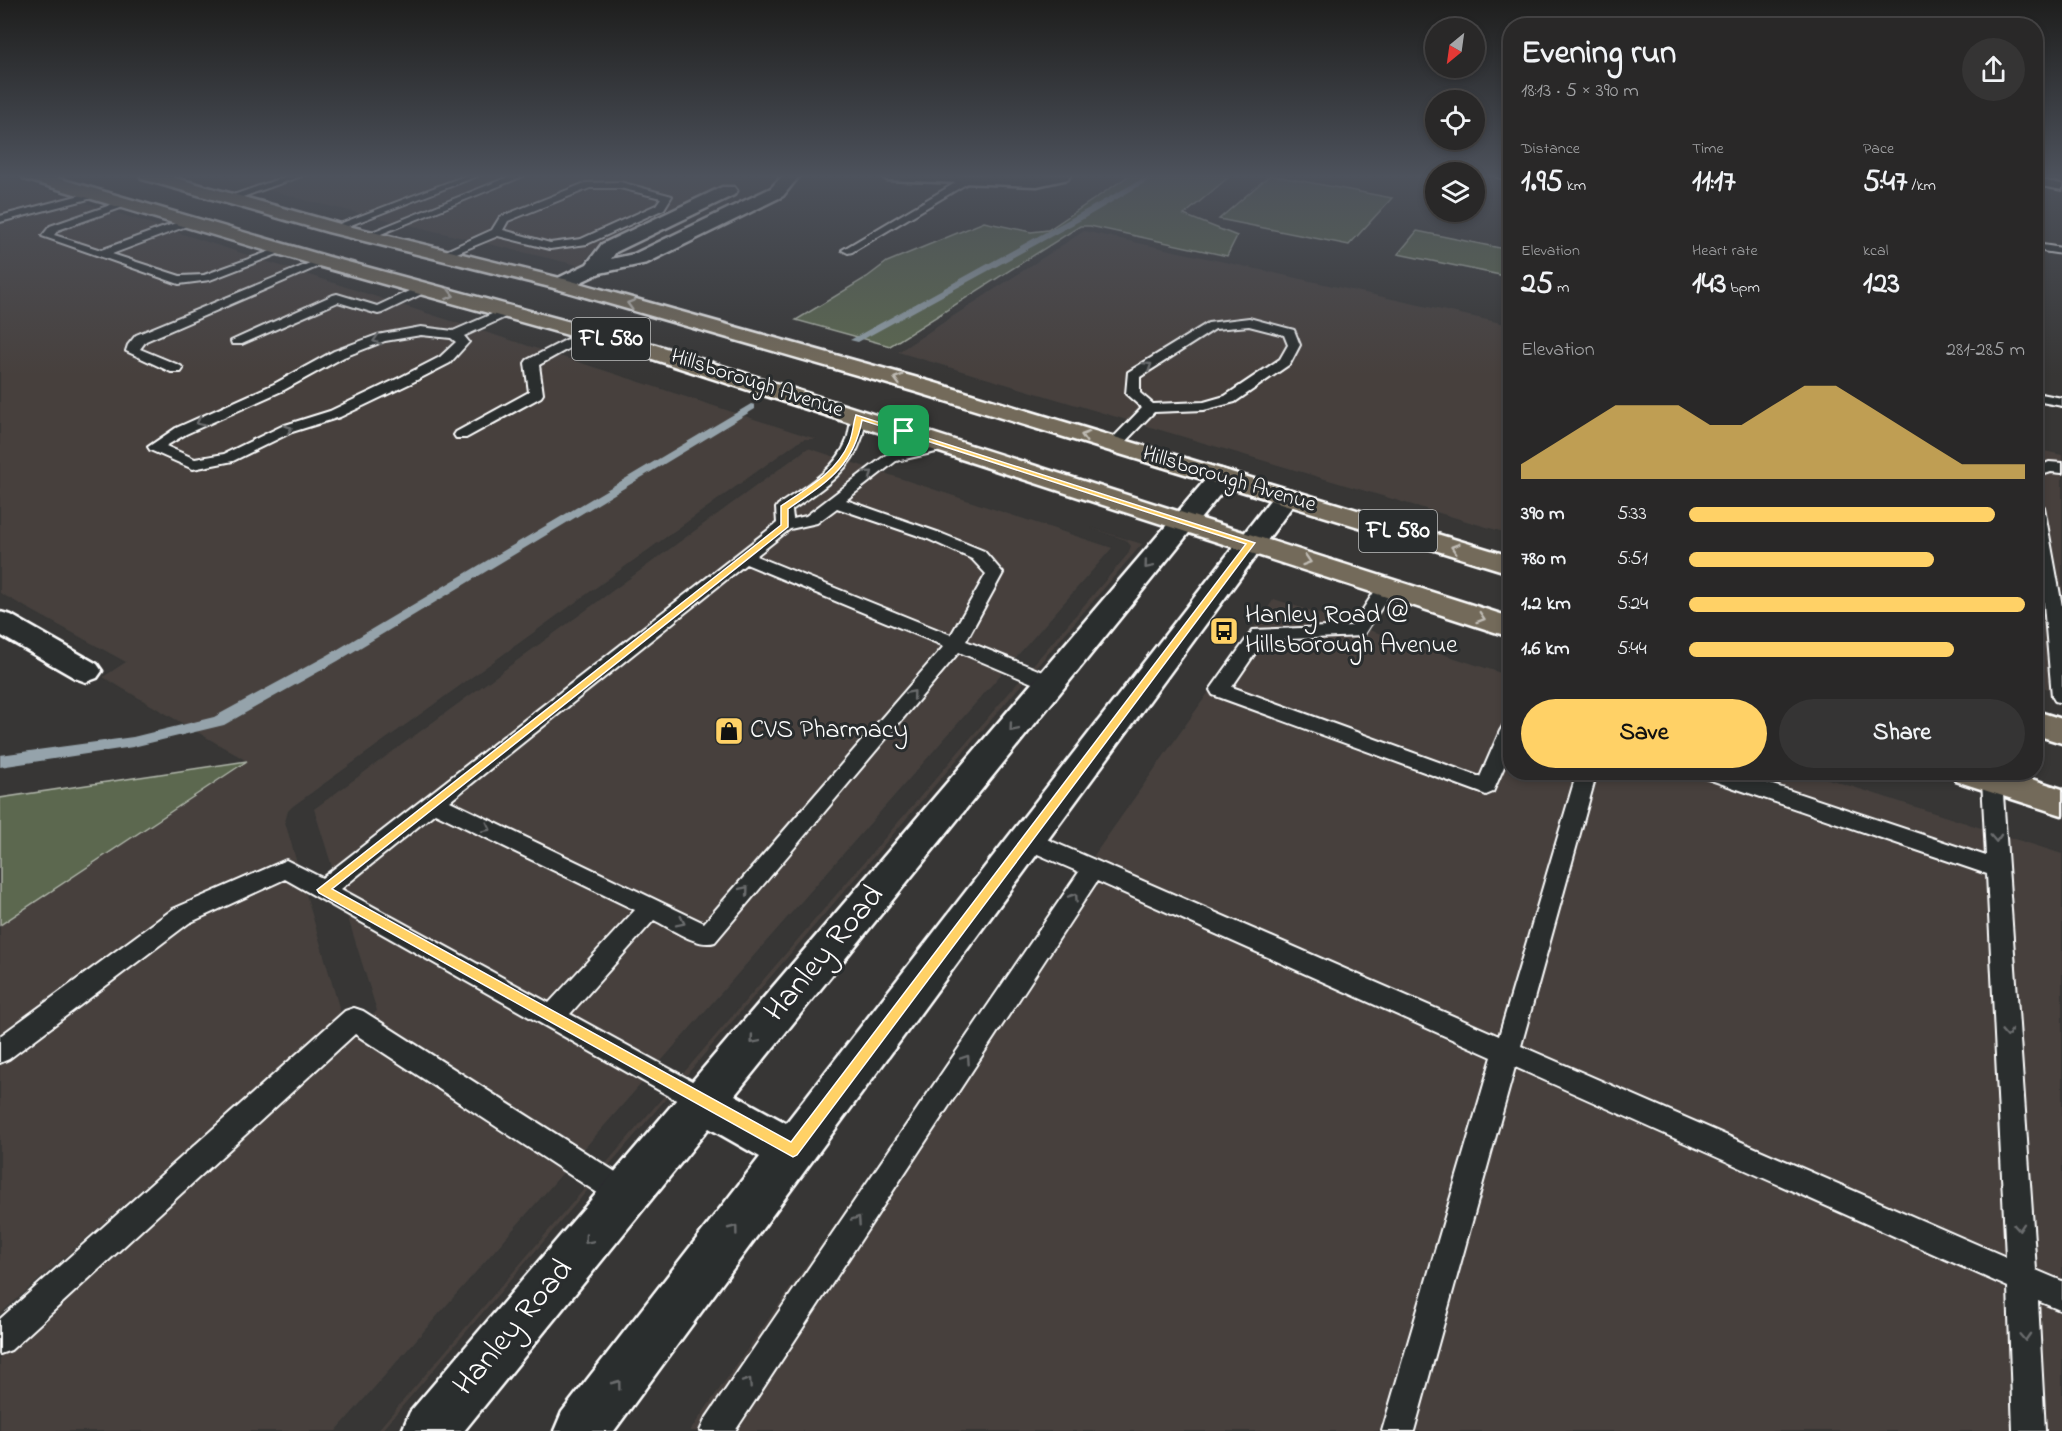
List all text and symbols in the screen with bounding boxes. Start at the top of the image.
north arrow [1425,18,1485,78]
map controls [1425,18,1485,222]
text: Evening run [1521,30,1676,78]
button: share [1962,38,2025,101]
text: 18:13 · 5 × 390 m [1521,77,1639,106]
button: locate [1425,90,1485,150]
text: Distance [1521,137,1580,161]
text: Time [1692,137,1724,161]
text: Pace [1863,137,1894,161]
text: 1.95 [1521,161,1563,205]
text: 11:17 [1692,161,1736,205]
text: 5:47 [1863,161,1907,205]
button: layers [1425,162,1485,222]
text: km [1563,174,1586,198]
text: /km [1907,174,1936,198]
text: Elevation [1521,239,1580,263]
text: Heart rate [1692,239,1758,263]
text: kcal [1863,239,1888,263]
text: 25 [1521,263,1553,307]
text: 143 [1692,263,1726,307]
text: 123 [1863,263,1900,307]
text: m [1553,276,1570,300]
text: bpm [1726,276,1760,300]
one-way arrow [445,288,455,301]
one-way arrow [626,299,637,311]
road number: FL 580 [572,318,650,360]
one-way arrow [372,333,383,346]
text: Elevation [1521,336,1595,365]
text: 281–285 m [1946,336,2025,365]
street label: Hillsborough Avenue [666,341,848,428]
one-way arrow [1142,361,1152,373]
one-way arrow [893,374,903,387]
pin [878,405,929,456]
one-way arrow [196,414,207,426]
icon: arrive [887,414,920,447]
one-way arrow [282,424,293,436]
one-way arrow [1080,431,1091,443]
street label: Hillsborough Avenue [1138,438,1320,523]
one-way arrow [862,470,873,481]
text: 390 m [1521,500,1564,529]
text: 5:33 [1617,500,1647,529]
road number: FL 580 [1359,510,1437,552]
one-way arrow [1450,543,1460,555]
text: 780 m [1521,545,1566,574]
text: 5:51 [1617,545,1648,574]
one-way arrow [1301,553,1312,566]
one-way arrow [1144,558,1155,569]
text: 1.2 km [1521,590,1571,619]
text: 5:24 [1617,590,1648,619]
place label: Hanley Road @ Hillsborough Avenue [1245,597,1458,665]
one-way arrow [1475,610,1486,623]
bus stop icon: Hanley Road @ Hillsborough Avenue [1208,615,1240,647]
text: 1.6 km [1521,635,1570,664]
text: 5:44 [1617,635,1647,664]
one-way arrow [905,690,916,701]
button: Save [1521,699,1767,768]
button: Share [1779,699,2025,768]
place label: CVS Pharmacy [750,712,908,750]
shop icon: CVS Pharmacy [713,715,745,747]
one-way arrow [1010,721,1021,732]
one-way arrow [480,821,491,833]
one-way arrow [1989,834,2002,843]
street label: Hanley Road [753,875,897,1033]
one-way arrow [738,886,749,897]
one-way arrow [1067,892,1078,903]
one-way arrow [675,915,686,927]
one-way arrow [2001,1028,2014,1037]
one-way arrow [751,1033,762,1044]
one-way arrow [959,1054,970,1065]
one-way arrow [850,1216,861,1227]
one-way arrow [2013,1223,2026,1232]
one-way arrow [727,1224,738,1235]
one-way arrow [584,1233,595,1244]
street label: Hanley Road [442,1249,586,1407]
one-way arrow [2018,1332,2031,1341]
one-way arrow [741,1378,752,1389]
one-way arrow [609,1380,620,1391]

